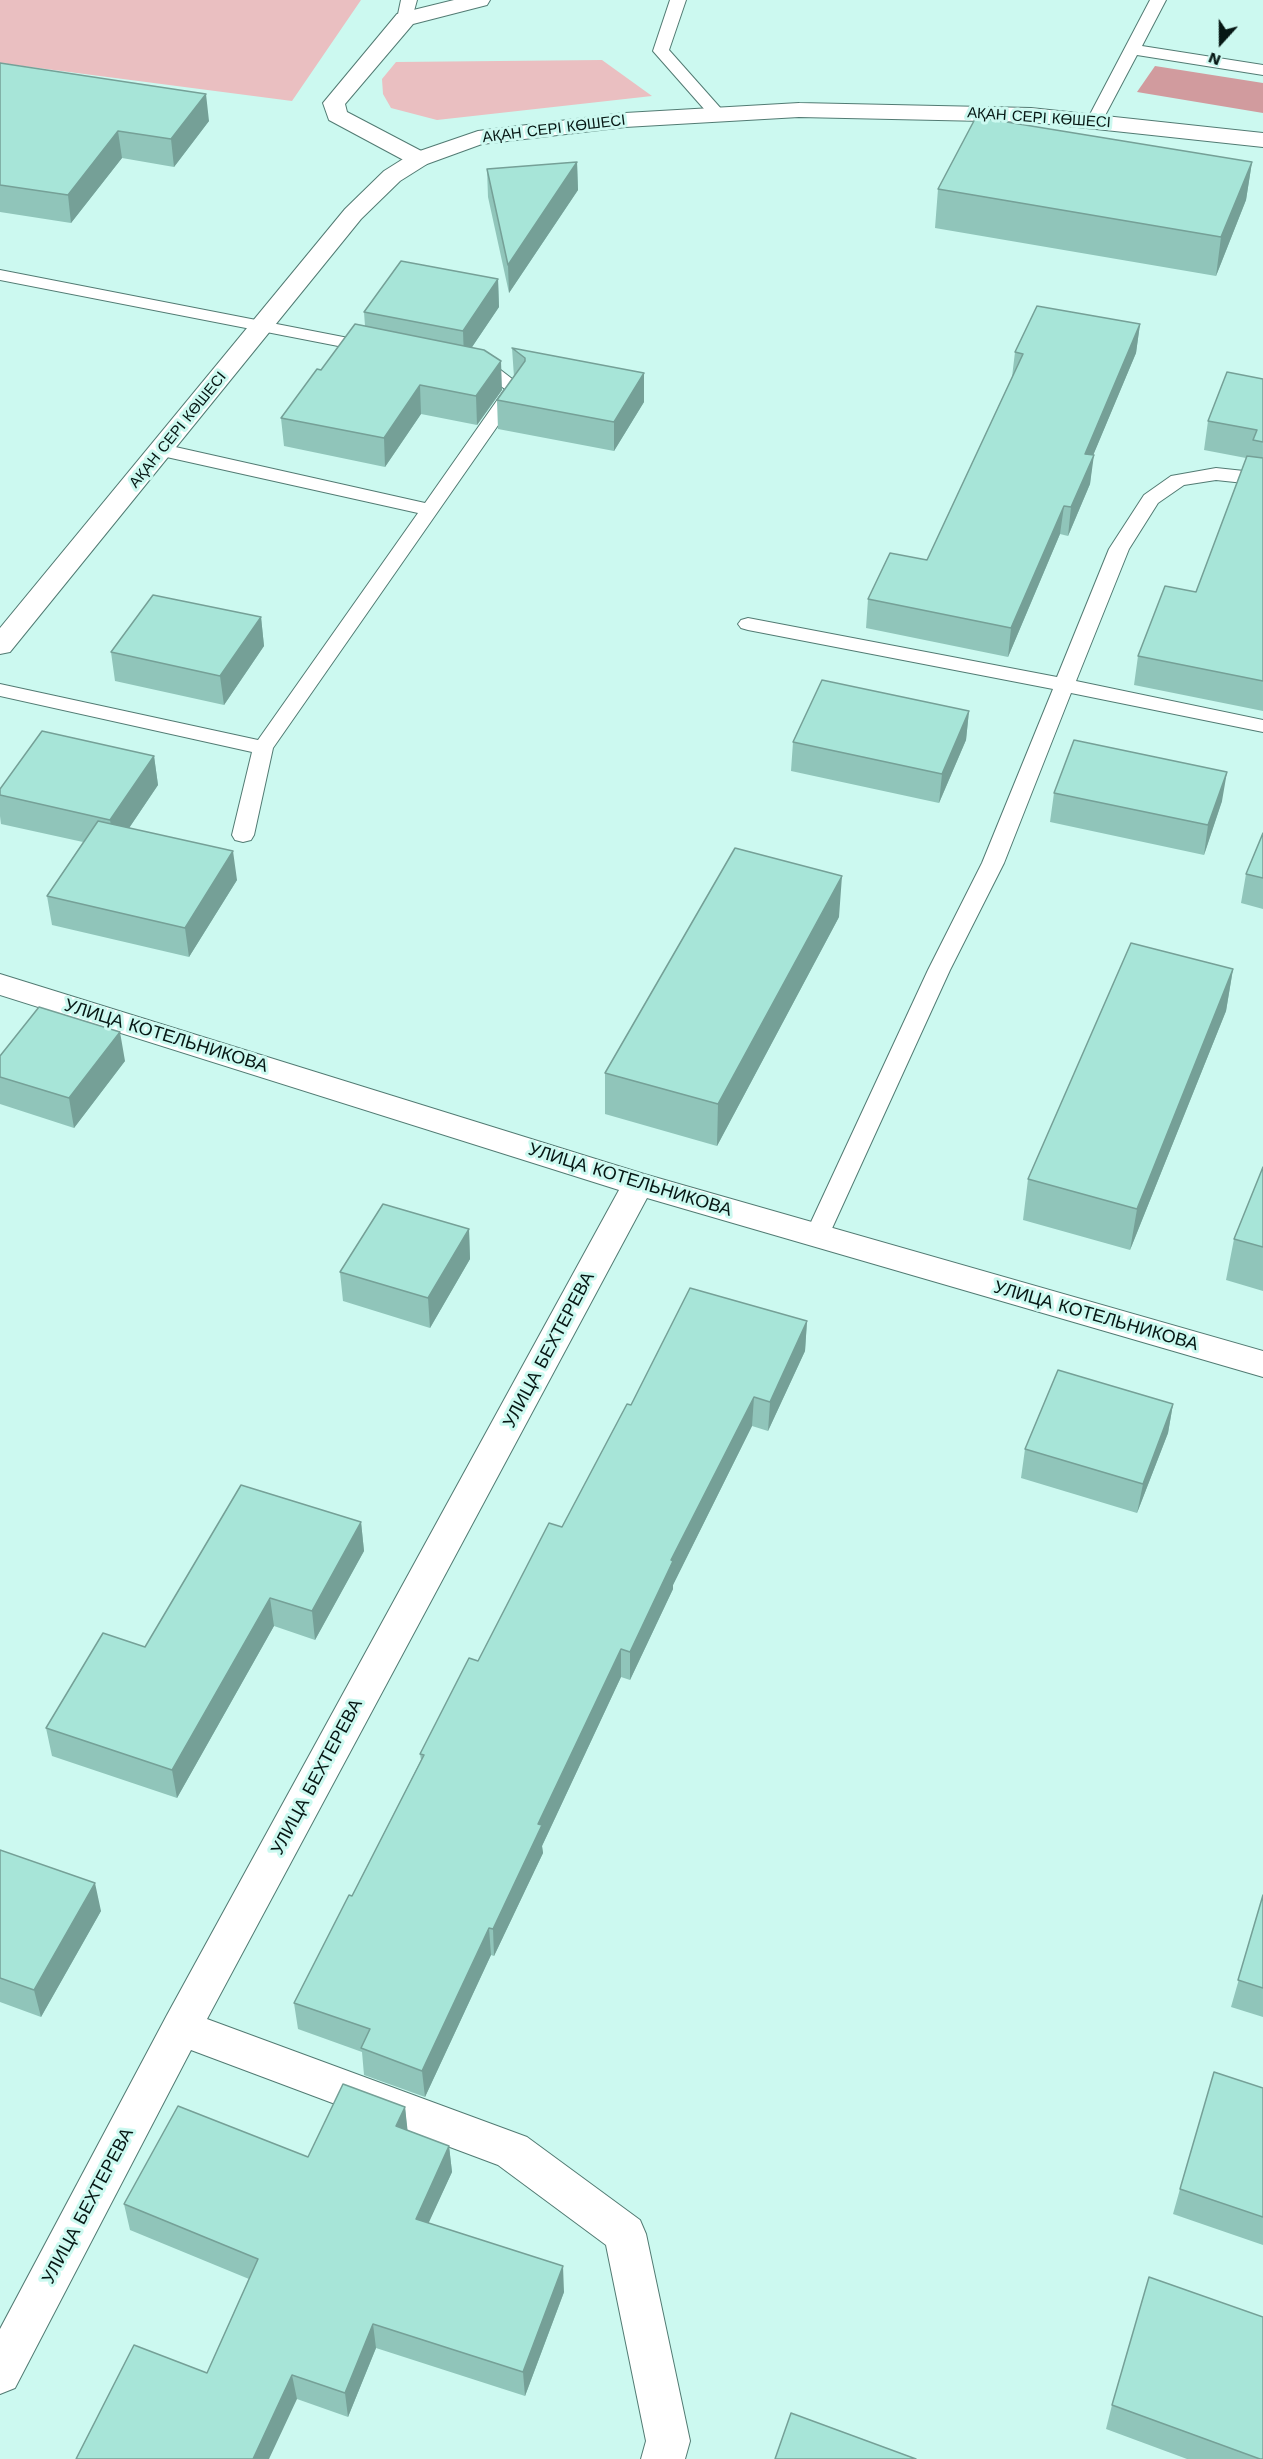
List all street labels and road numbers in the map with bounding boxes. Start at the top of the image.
street label: АҚАН СЕРІ КӨШЕСІ [967,104,1111,132]
street label: АҚАН СЕРІ КӨШЕСІ [481,111,627,147]
street label: АҚАН СЕРІ КӨШЕСІ [126,368,230,492]
street label: УЛИЦА КОТЕЛЬНИКОВА [62,995,270,1077]
street label: УЛИЦА КОТЕЛЬНИКОВА [526,1139,734,1221]
street label: УЛИЦА БЕХТЕРЕВА [499,1268,599,1432]
street label: УЛИЦА КОТЕЛЬНИКОВА [991,1276,1201,1356]
street label: УЛИЦА БЕХТЕРЕВА [267,1695,367,1859]
street label: УЛИЦА БЕХТЕРЕВА [38,2124,138,2288]

